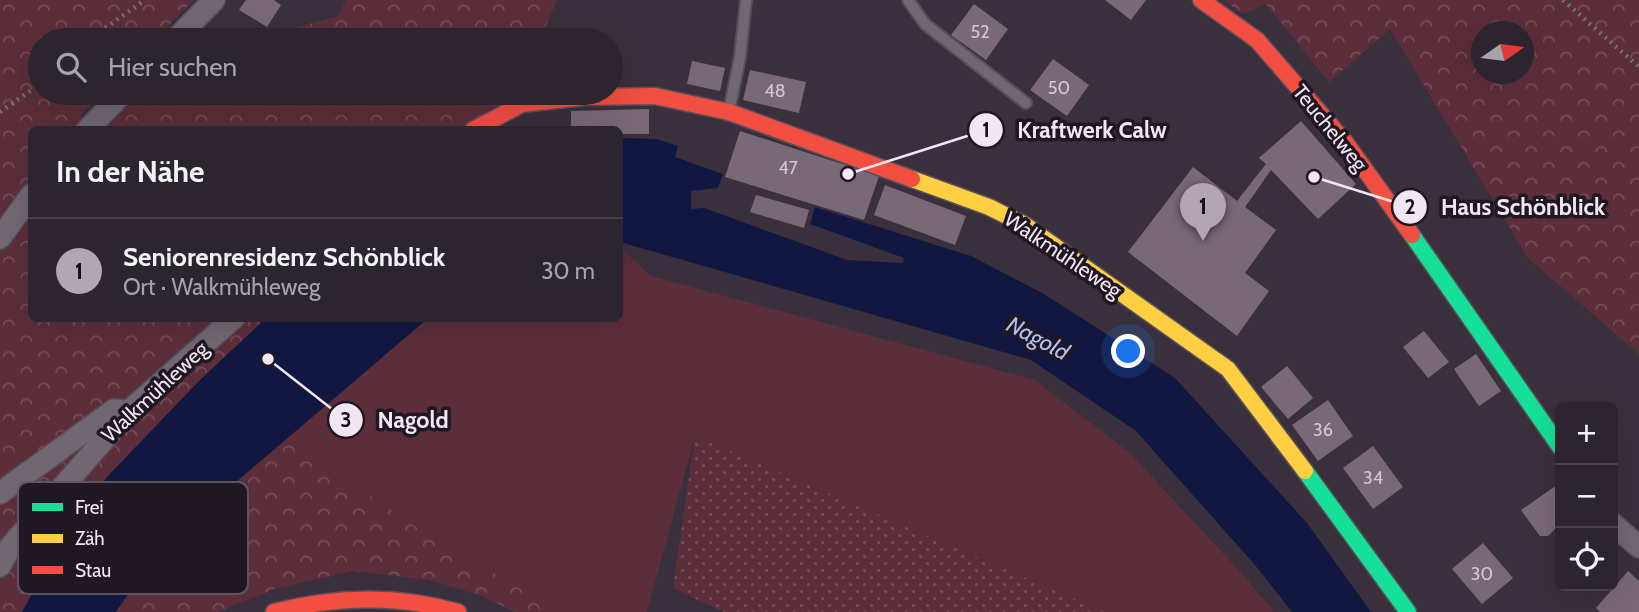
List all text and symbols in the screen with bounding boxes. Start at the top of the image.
house number: 52 [970,21,990,43]
north arrow [1471,21,1534,84]
search box [28,28,623,105]
icon: search [52,48,90,86]
text: Hier suchen [108,51,237,83]
house number: 50 [1048,77,1070,99]
street label: Teuchelweg [1288,79,1373,176]
house number: 48 [764,80,786,102]
callout: Kraftwerk Calw [968,108,1181,152]
text: Kraftwerk Calw [1017,116,1167,144]
text: 1 [982,117,990,142]
text: In der Nähe [56,153,205,190]
house number: 47 [778,157,798,179]
pin: 1 [1180,183,1226,241]
callout: Haus Schönblick [1392,185,1619,229]
text: Haus Schönblick [1441,193,1606,221]
text: 2 [1404,194,1416,219]
street label: Walkmühleweg [1000,206,1127,303]
text: Seniorenresidenz Schönblick [123,241,445,273]
text: 1 [75,257,83,285]
text: 30 m [541,257,595,285]
text: Ort · Walkmühleweg [123,273,321,301]
water label: Nagold [1002,310,1075,367]
your location [1111,334,1145,368]
street label: Walkmühleweg [96,336,213,447]
callout: Nagold [329,398,463,442]
map controls [1555,402,1618,591]
button: + [1555,402,1618,465]
text: Nagold [377,406,449,434]
text: 3 [340,407,352,432]
house number: 36 [1313,419,1333,441]
button: − [1555,465,1618,528]
house number: 34 [1363,467,1383,489]
legend [18,482,248,594]
text: Frei [75,496,104,519]
text: Zäh [75,527,105,550]
button: locate [1555,528,1618,591]
text: Stau [75,559,111,582]
house number: 30 [1471,563,1493,585]

